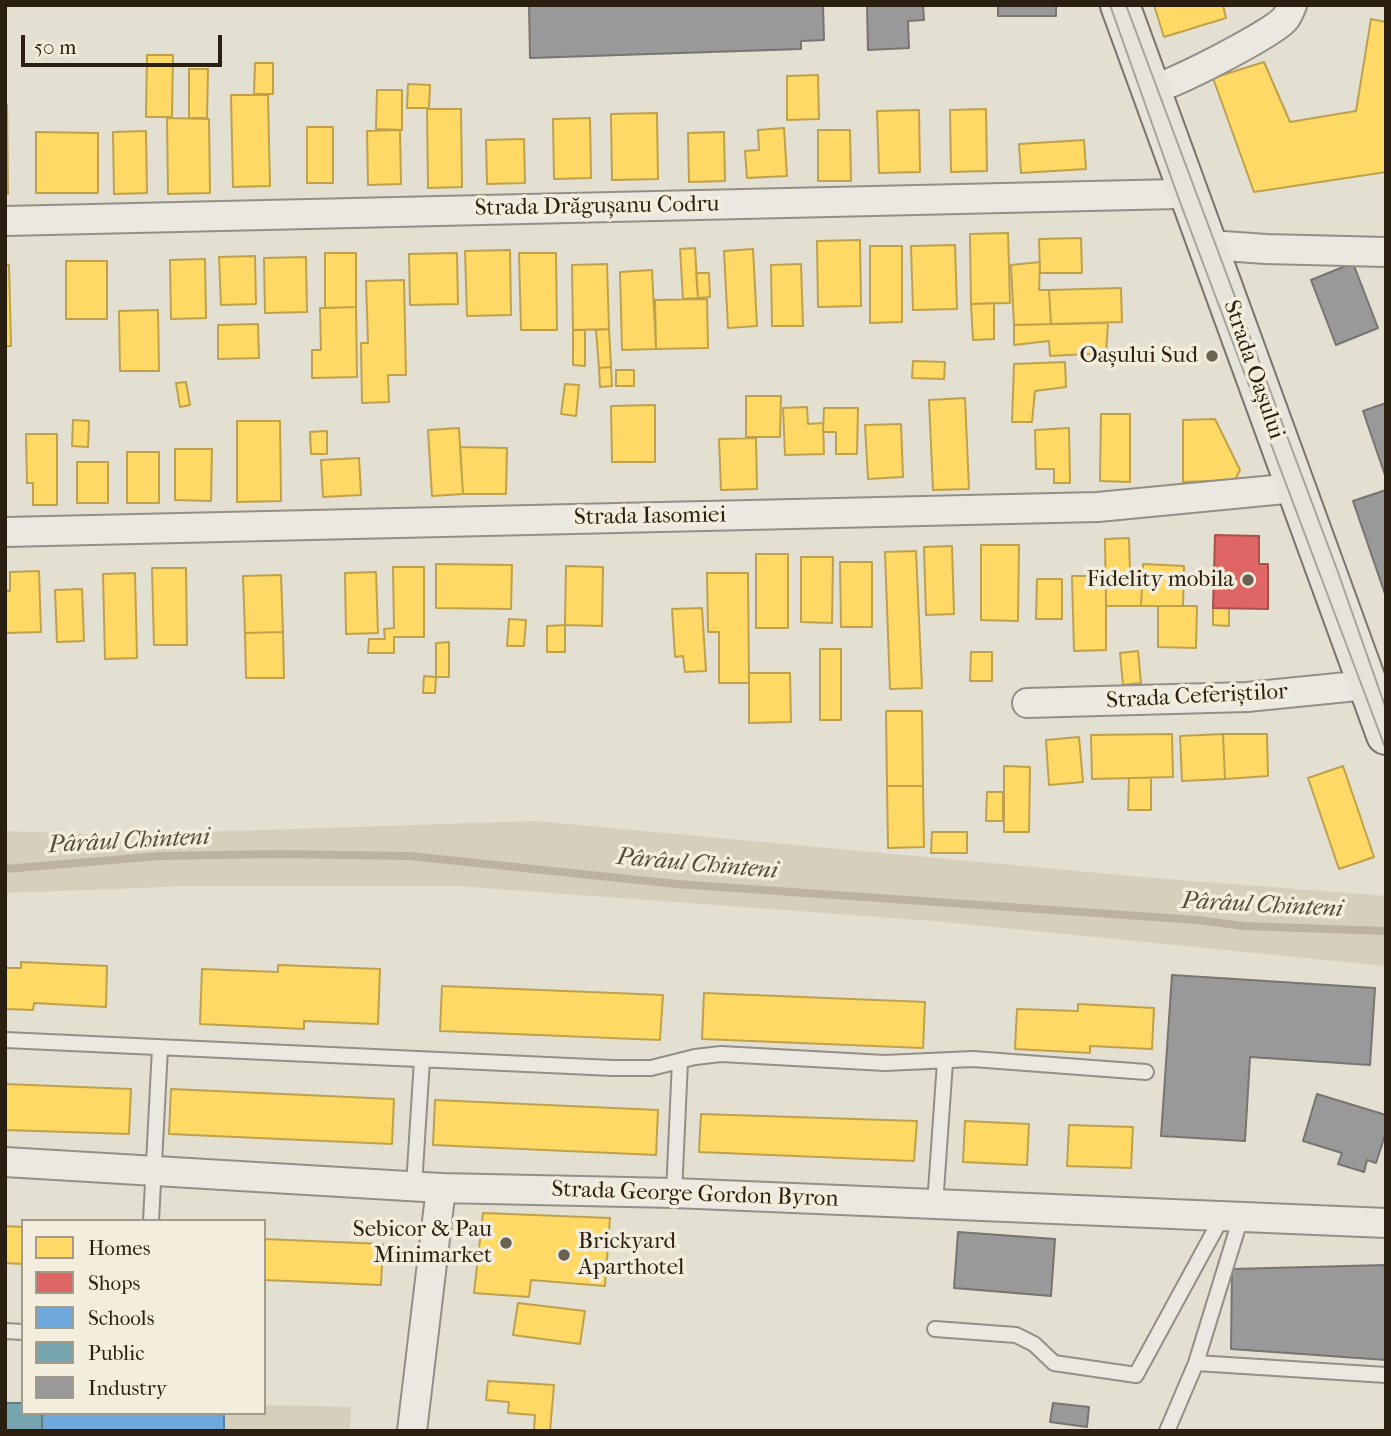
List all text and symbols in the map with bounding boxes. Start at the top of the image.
scale bar [24,21,226,65]
text: 50 m [34,35,77,59]
street label: Strada Drăgușanu Codru [474,191,720,223]
street label: Strada Oașului [1216,297,1290,443]
place label: Oașului Sud [1079,342,1198,370]
marker: Oașului Sud [1204,348,1220,364]
street label: Strada Iasomiei [574,502,726,532]
place label: Fidelity mobila [1087,566,1234,594]
marker: Fidelity mobila [1240,572,1256,588]
street label: Strada Ceferiștilor [1106,678,1288,716]
water label: Pârâul Chinteni [48,823,210,861]
water label: Pârâul Chinteni [615,844,779,886]
water label: Pârâul Chinteni [1181,887,1343,925]
street label: Strada George Gordon Byron [551,1176,839,1214]
place label: Sebicor & Pau Minimarket [353,1216,492,1270]
legend [21,1219,266,1415]
place label: Brickyard Aparthotel [578,1228,684,1282]
marker: Sebicor & Pau Minimarket [498,1235,514,1251]
text: Homes [88,1236,150,1260]
marker: Brickyard Aparthotel [556,1247,572,1263]
text: Shops [88,1271,140,1295]
text: Schools [88,1306,154,1330]
text: Public [88,1341,144,1365]
text: Industry [88,1376,167,1400]

